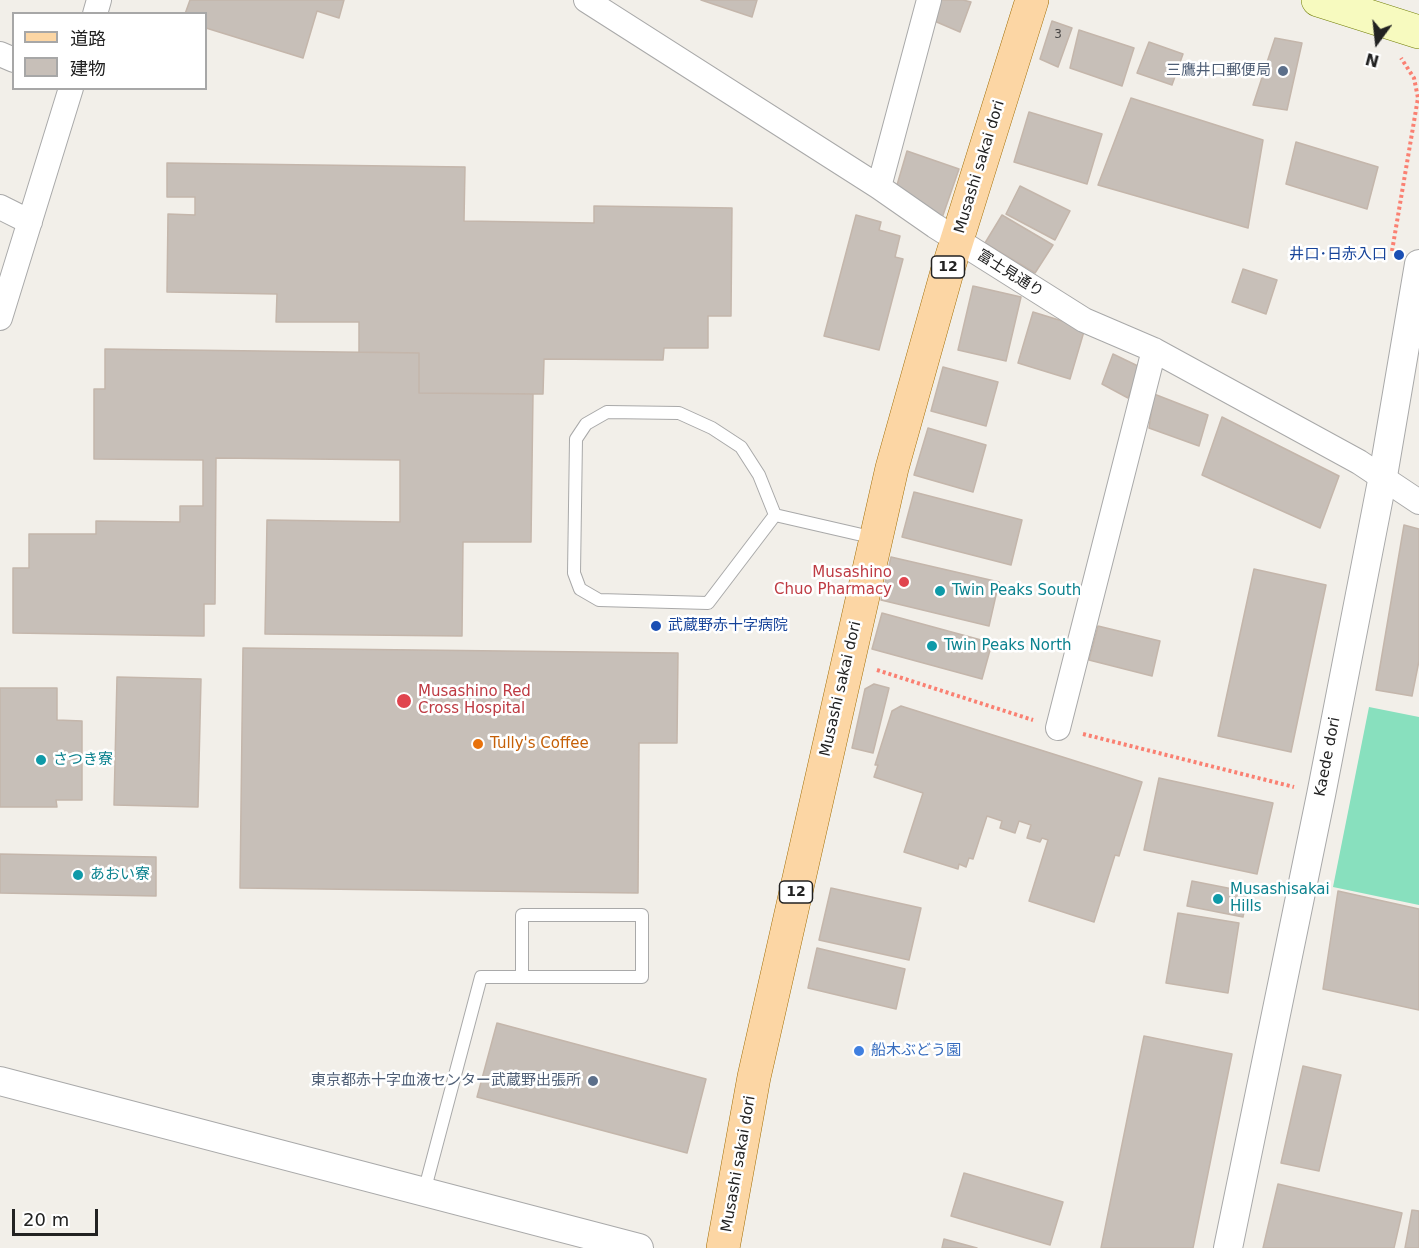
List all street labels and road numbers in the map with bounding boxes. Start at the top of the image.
street label: Musashi sakai dori [951,98,1009,236]
street label: 富士見通り [973,246,1047,302]
road number: 12 [932,256,964,278]
street label: Musashi sakai dori [817,620,865,758]
street label: Kaede dori [1311,716,1345,798]
road number: 12 [780,881,812,903]
street label: Musashi sakai dori [718,1094,760,1234]

